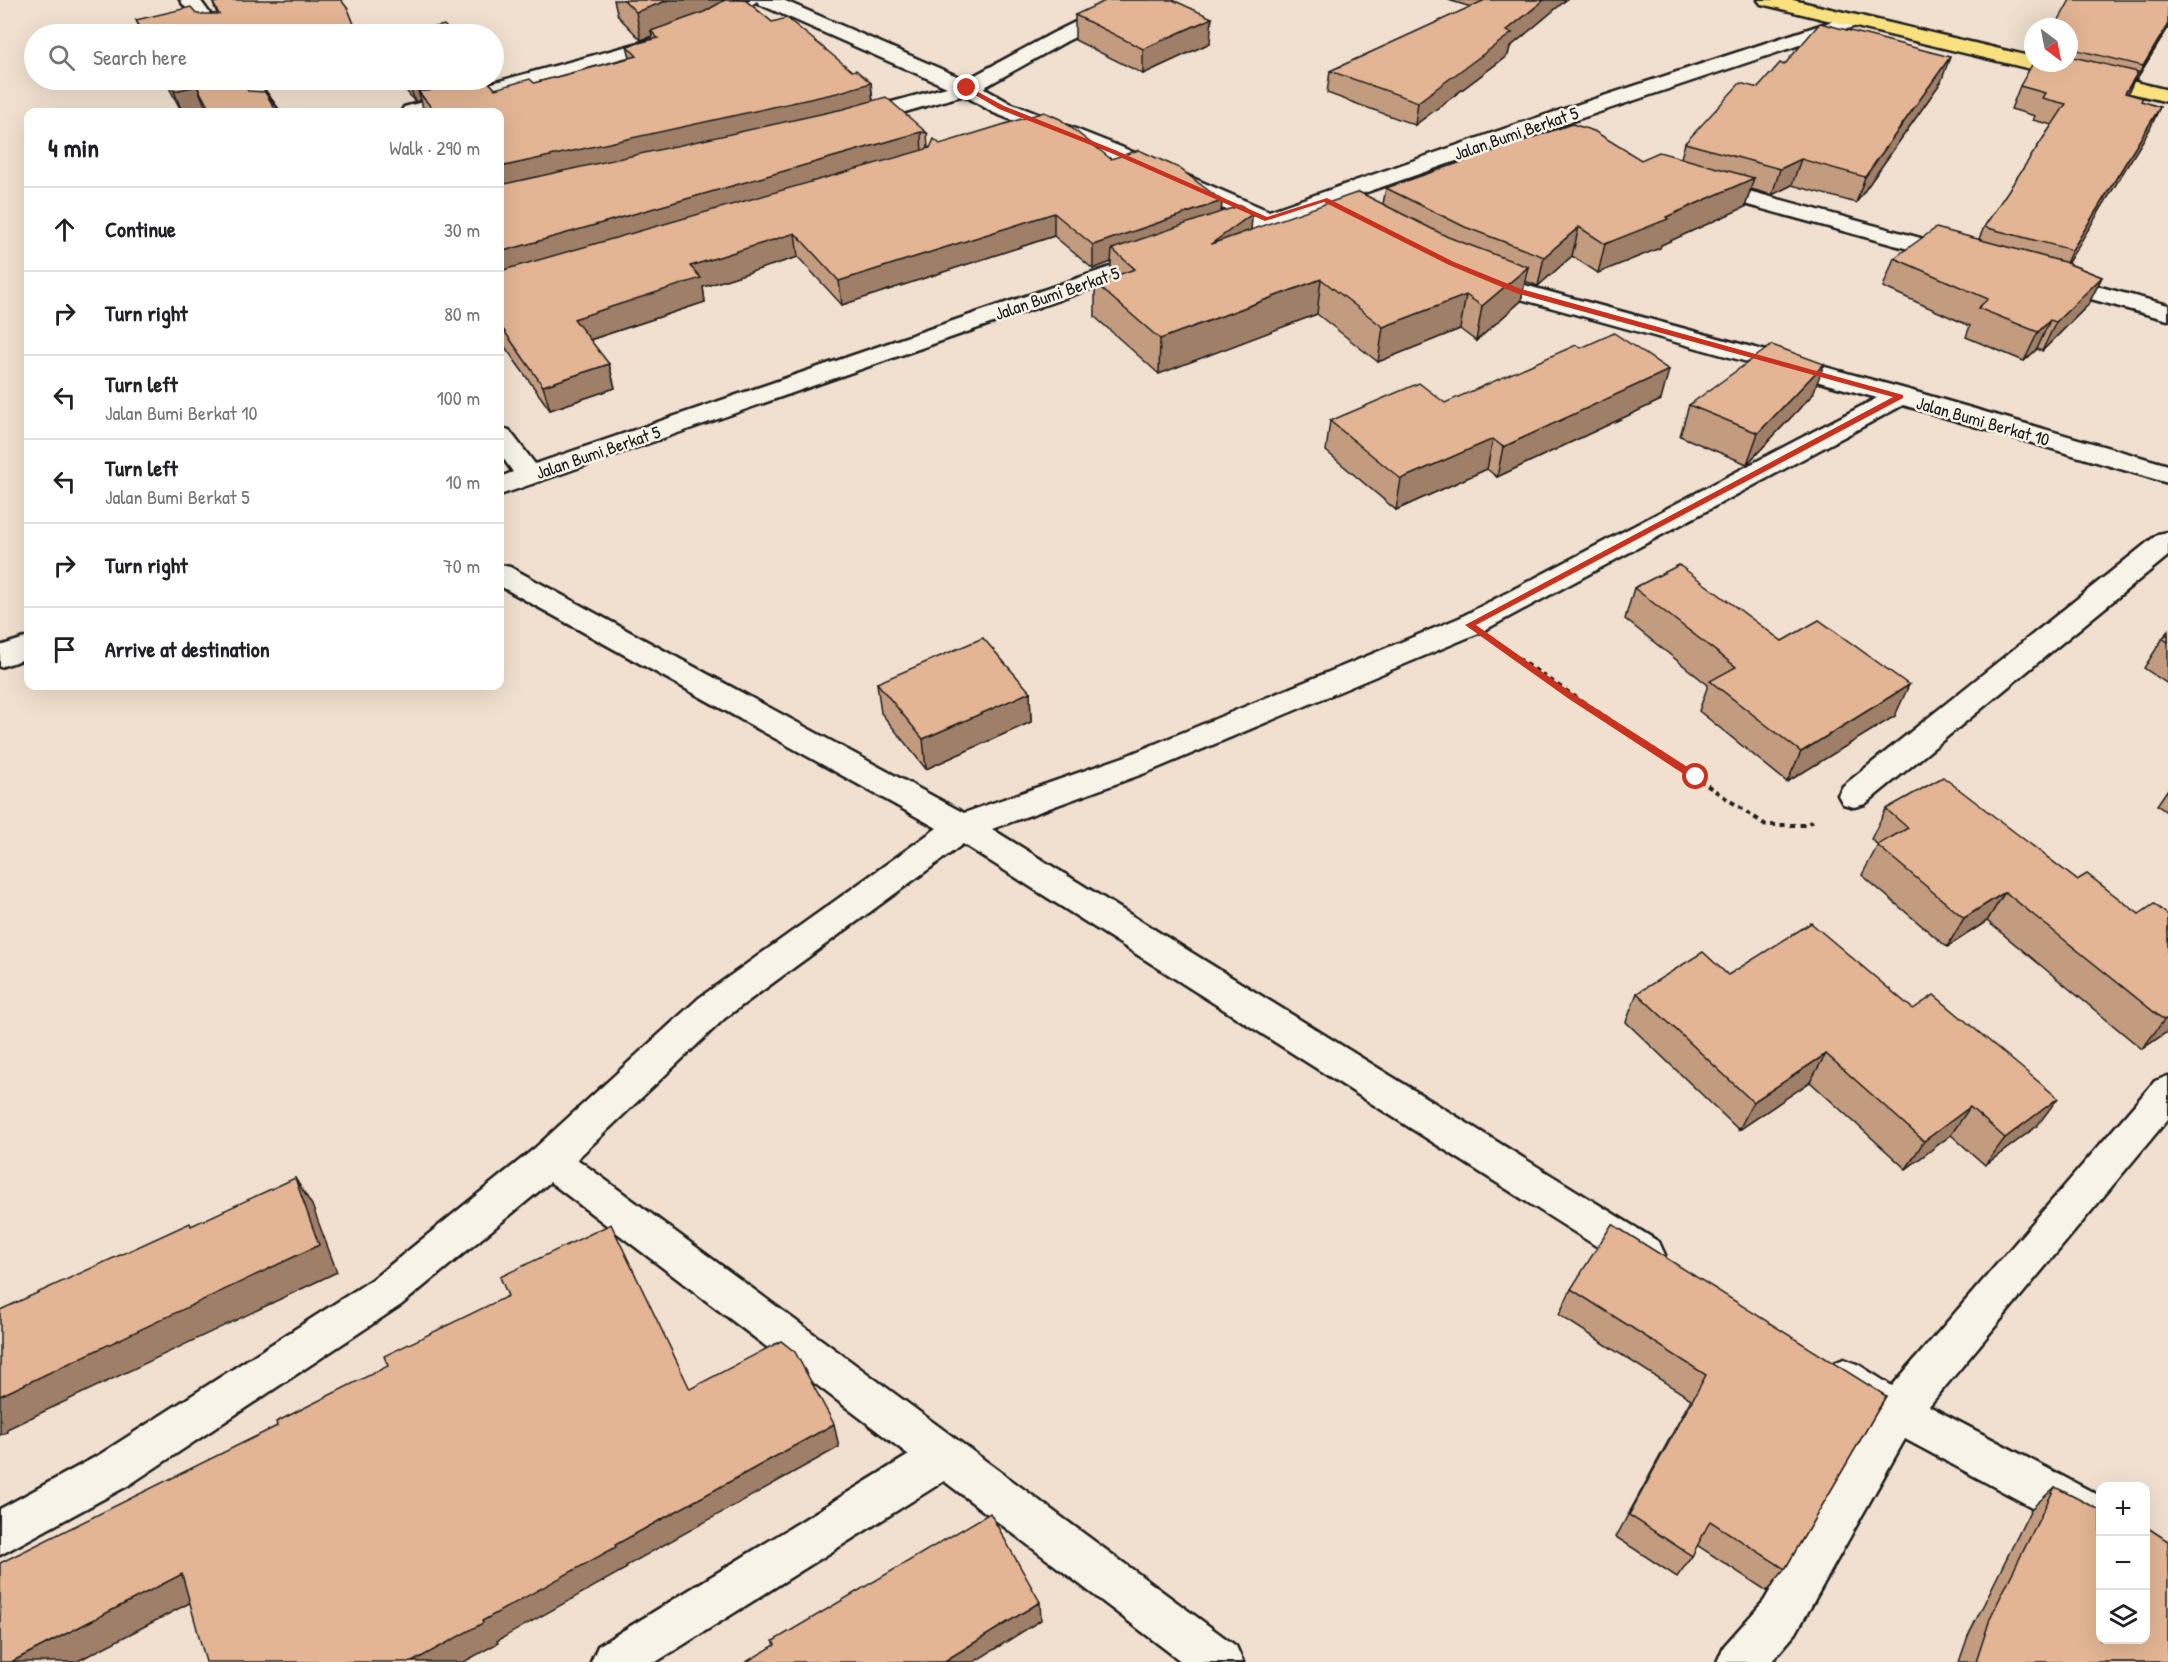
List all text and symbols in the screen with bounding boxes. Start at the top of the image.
north arrow [2024,18,2078,72]
search box [24,24,504,90]
icon: search [45,41,78,74]
text: Search here [93,42,187,72]
route end [953,74,979,100]
street label: Jalan Bumi Berkat 5 [1450,100,1582,166]
text: 4 min [48,130,99,165]
text: Walk · 290 m [389,134,480,161]
icon: ahead [48,213,81,246]
text: Continue [105,214,176,244]
text: 30 m [444,216,480,243]
street label: Jalan Bumi Berkat 5 [991,260,1123,326]
icon: right [48,297,81,330]
text: Turn right [105,298,188,328]
text: 80 m [444,300,480,327]
text: Turn left [105,369,178,399]
icon: left [48,381,81,414]
text: 100 m [437,384,480,411]
street label: Jalan Bumi Berkat 10 [1914,390,2052,452]
text: Jalan Bumi Berkat 10 [105,399,258,426]
street label: Jalan Bumi Berkat 5 [532,419,664,485]
text: Turn left [105,453,178,483]
icon: left [48,465,81,498]
text: 10 m [446,468,480,495]
text: Jalan Bumi Berkat 5 [105,483,250,510]
icon: right [48,549,81,582]
text: Turn right [105,550,188,580]
text: 70 m [443,552,480,579]
icon: arrive [48,633,81,666]
text: Arrive at destination [105,634,270,664]
route start [1682,763,1708,789]
map controls [2096,1482,2150,1644]
button: + [2096,1482,2150,1536]
button: − [2096,1536,2150,1590]
button: layers [2096,1590,2150,1644]

